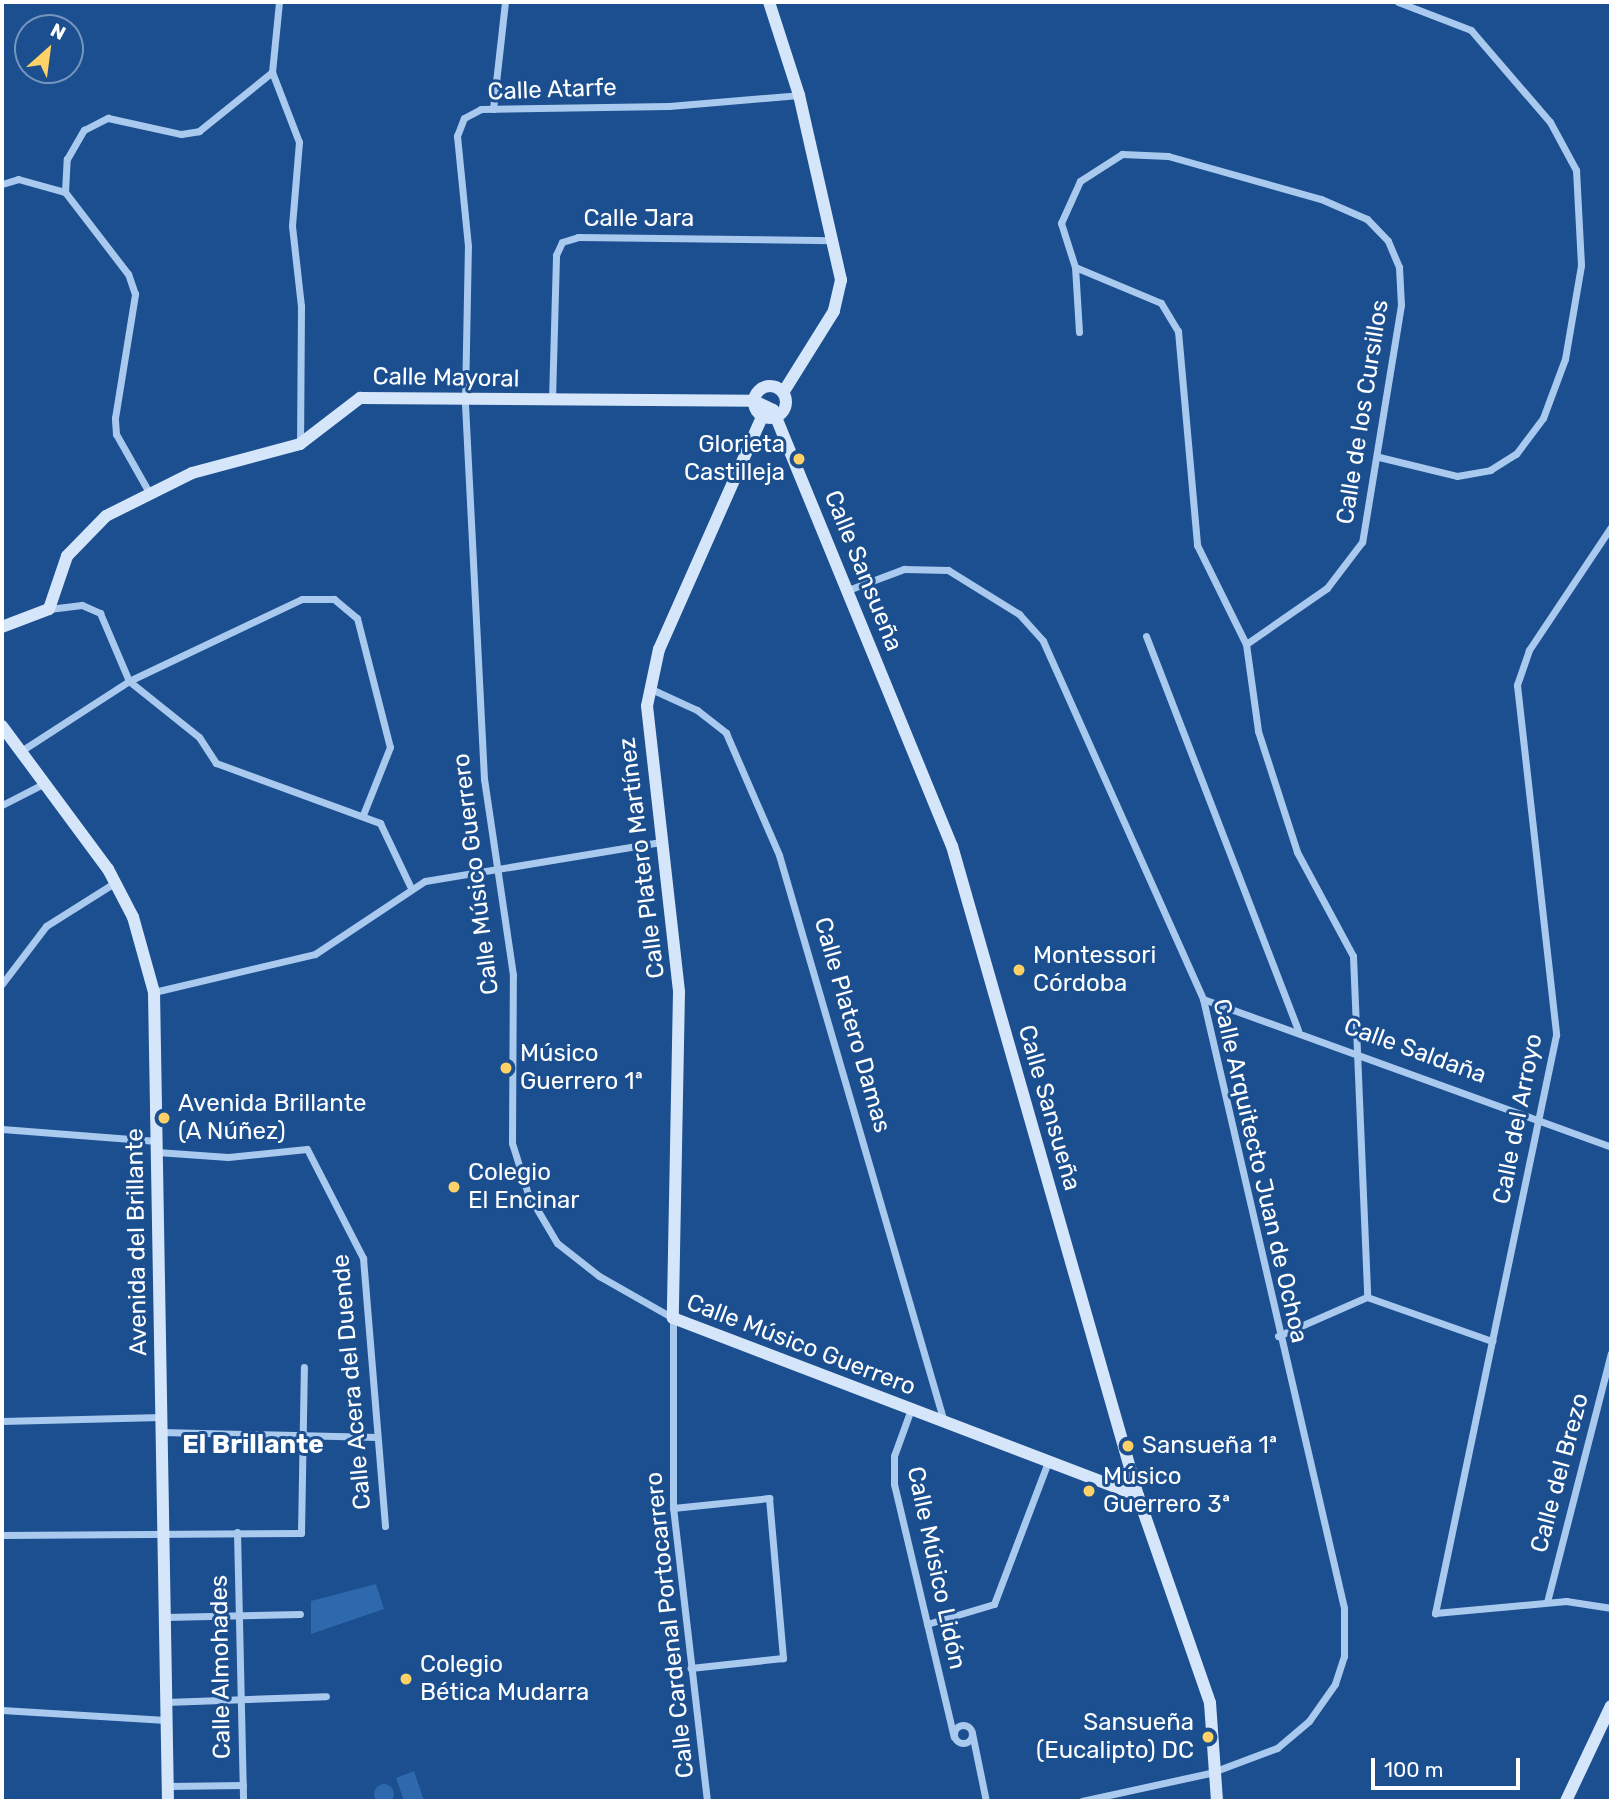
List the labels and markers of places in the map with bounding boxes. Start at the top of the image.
place label: Glorieta Castilleja [684,431,785,487]
marker: Glorieta Castilleja [791,451,807,467]
place label: Montessori Córdoba [1033,942,1156,998]
marker: Montessori Córdoba [1011,962,1027,978]
place label: Músico Guerrero 1ª [520,1040,643,1096]
marker: Músico Guerrero 1ª [498,1060,514,1076]
place label: Avenida Brillante (A Núñez) [178,1090,366,1146]
marker: Avenida Brillante (A Núñez) [156,1110,172,1126]
place label: Colegio El Encinar [468,1159,579,1215]
marker: Colegio El Encinar [446,1179,462,1195]
place label: Sansueña 1ª [1142,1432,1278,1460]
marker: Sansueña 1ª [1120,1438,1136,1454]
place label: Músico Guerrero 3ª [1103,1463,1230,1519]
marker: Músico Guerrero 3ª [1081,1483,1097,1499]
place label: Colegio Bética Mudarra [420,1651,589,1707]
marker: Colegio Bética Mudarra [398,1671,414,1687]
place label: Sansueña (Eucalipto) DC [1036,1709,1194,1765]
marker: Sansueña (Eucalipto) DC [1200,1729,1216,1745]

